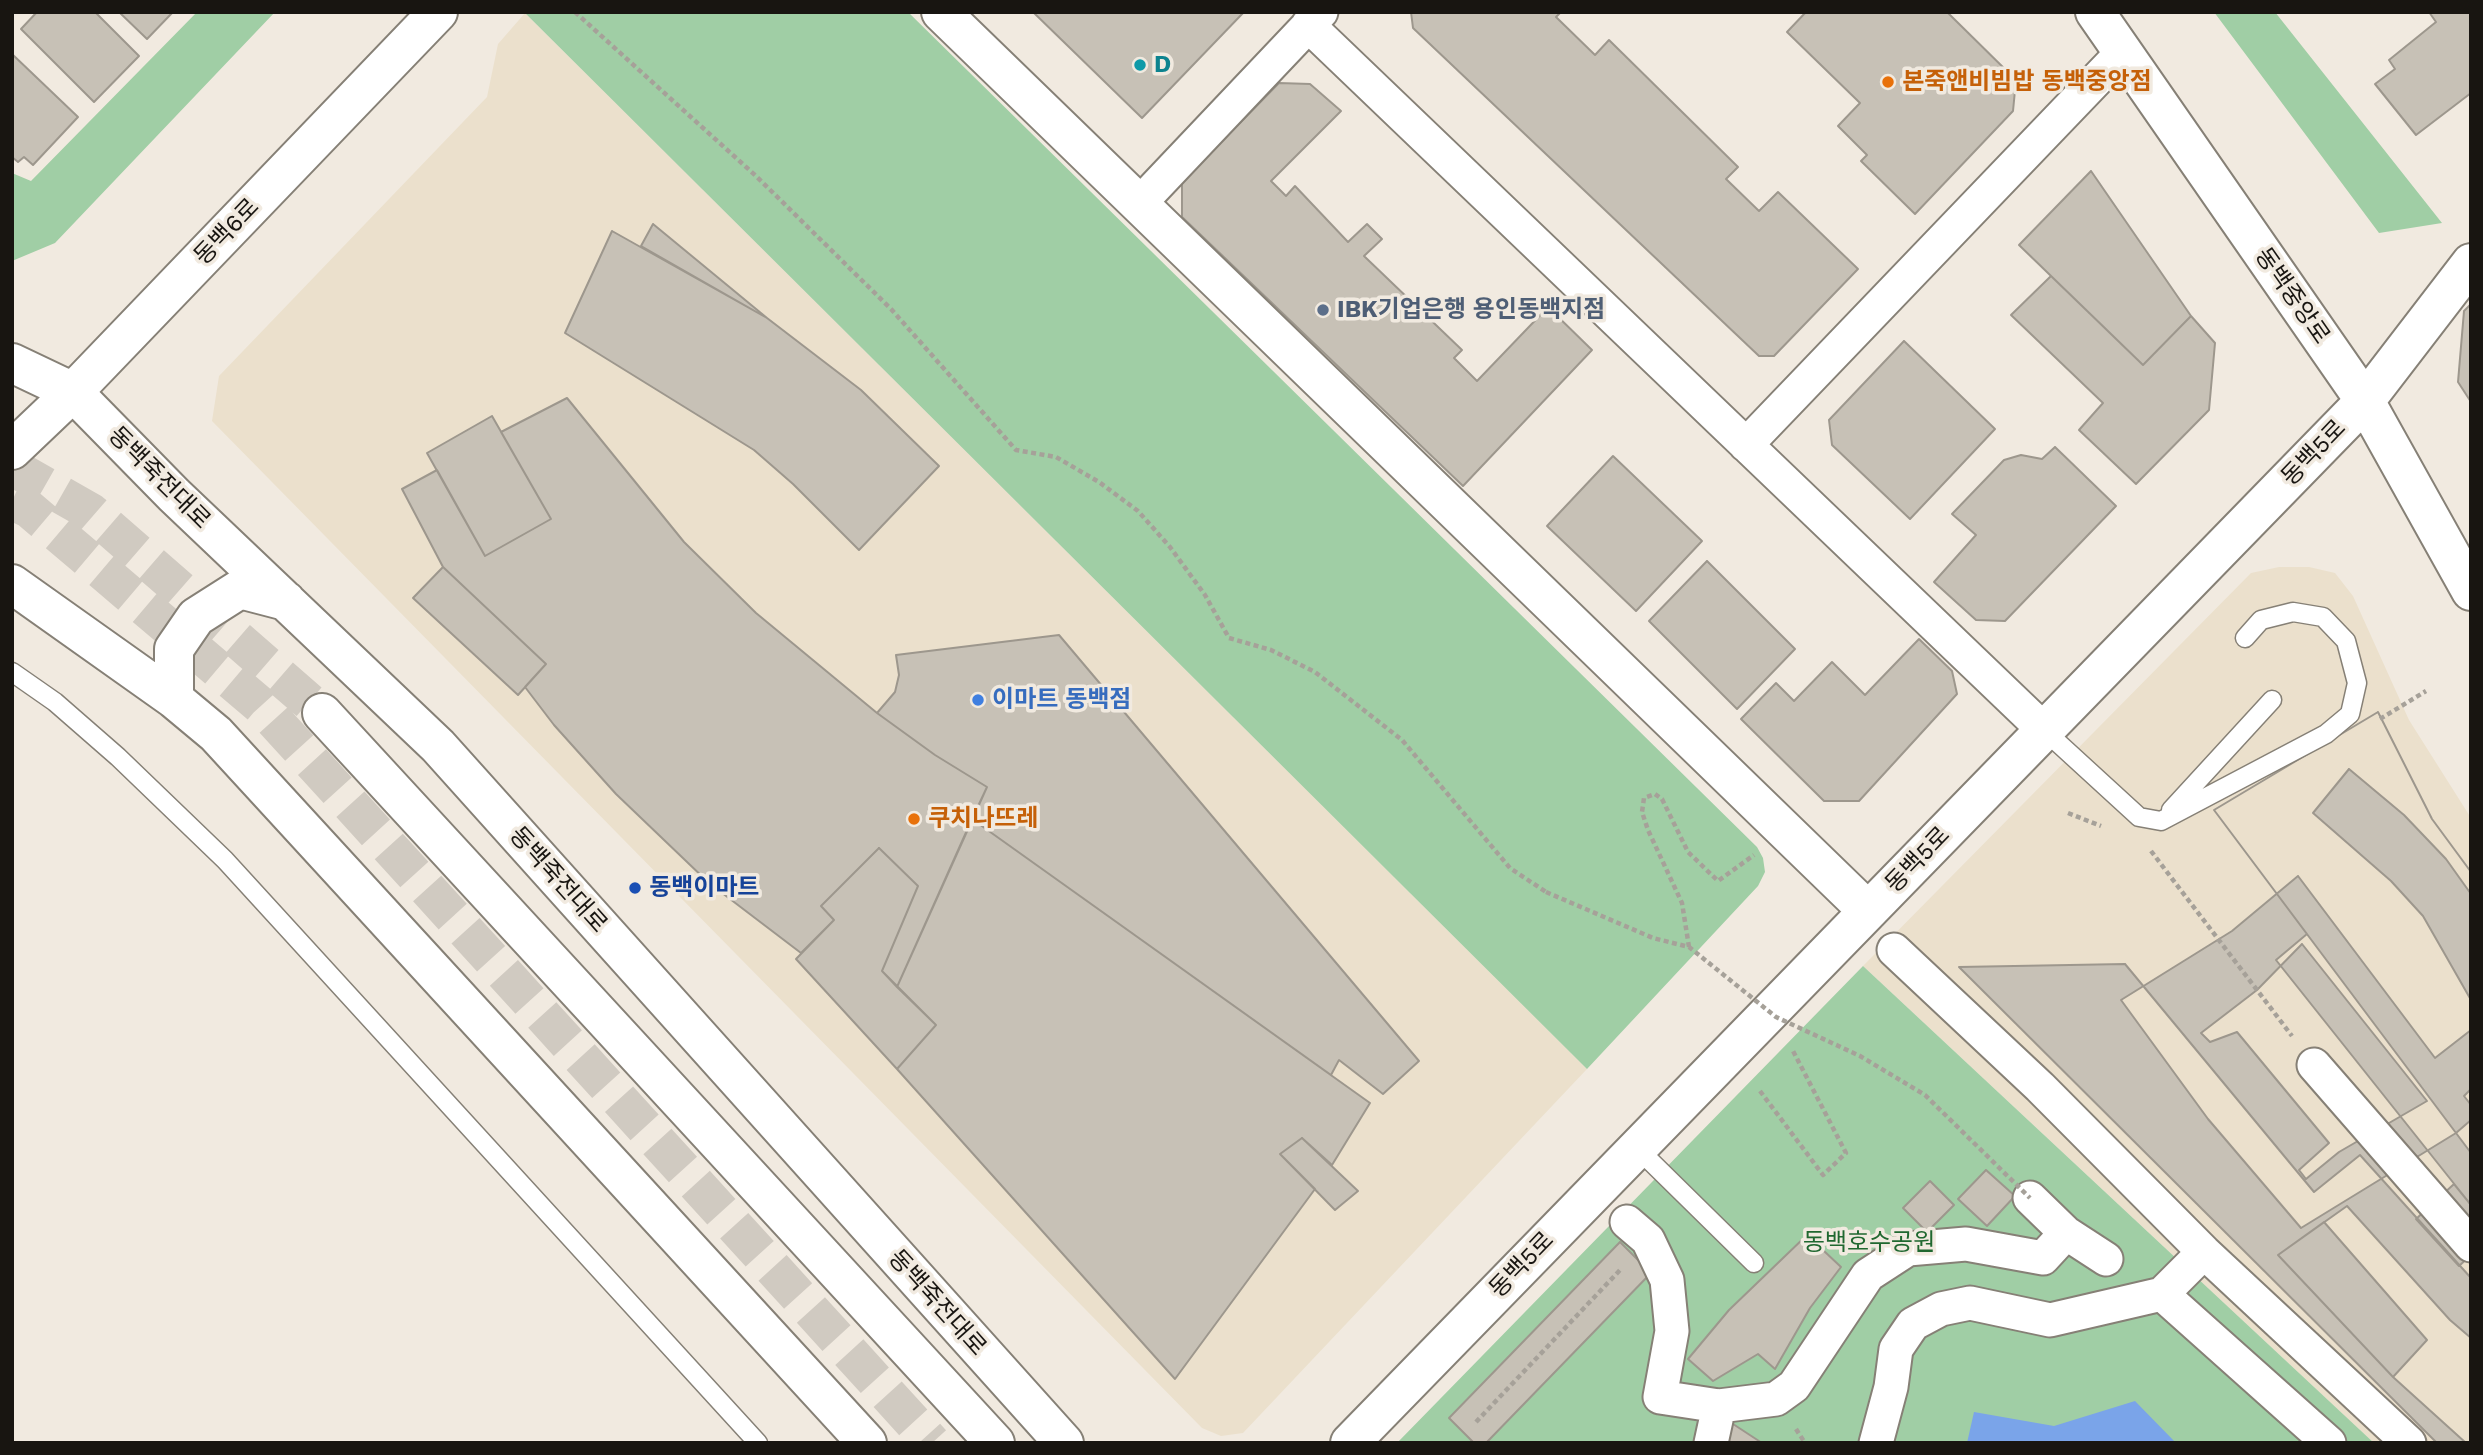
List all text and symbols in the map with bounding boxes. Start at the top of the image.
place label: D [1154,51,1171,79]
marker: D [1132,57,1148,73]
place label: 본죽앤비빔밥 동백중앙점 [1902,68,2152,96]
marker: 본죽앤비빔밥 동백중앙점 [1880,74,1896,90]
street label: 동백6로 [189,193,265,271]
street label: 동백중앙로 [2249,243,2335,349]
place label: IBK기업은행 용인동백지점 [1337,296,1605,324]
marker: IBK기업은행 용인동백지점 [1315,302,1331,318]
street label: 동백5로 [2276,414,2352,492]
street label: 동백죽전대로 [102,421,216,535]
place label: 이마트 동백점 [992,686,1131,714]
marker: 이마트 동백점 [970,692,986,708]
place label: 쿠치나뜨레 [928,805,1038,833]
marker: 쿠치나뜨레 [906,811,922,827]
street label: 동백죽전대로 [503,821,613,939]
street label: 동백5로 [1880,821,1956,899]
place label: 동백이마트 [649,874,759,902]
marker: 동백이마트 [627,880,643,896]
street label: 동백5로 [1484,1226,1560,1304]
park label: 동백호수공원 [1803,1229,1935,1257]
street label: 동백죽전대로 [882,1244,992,1362]

